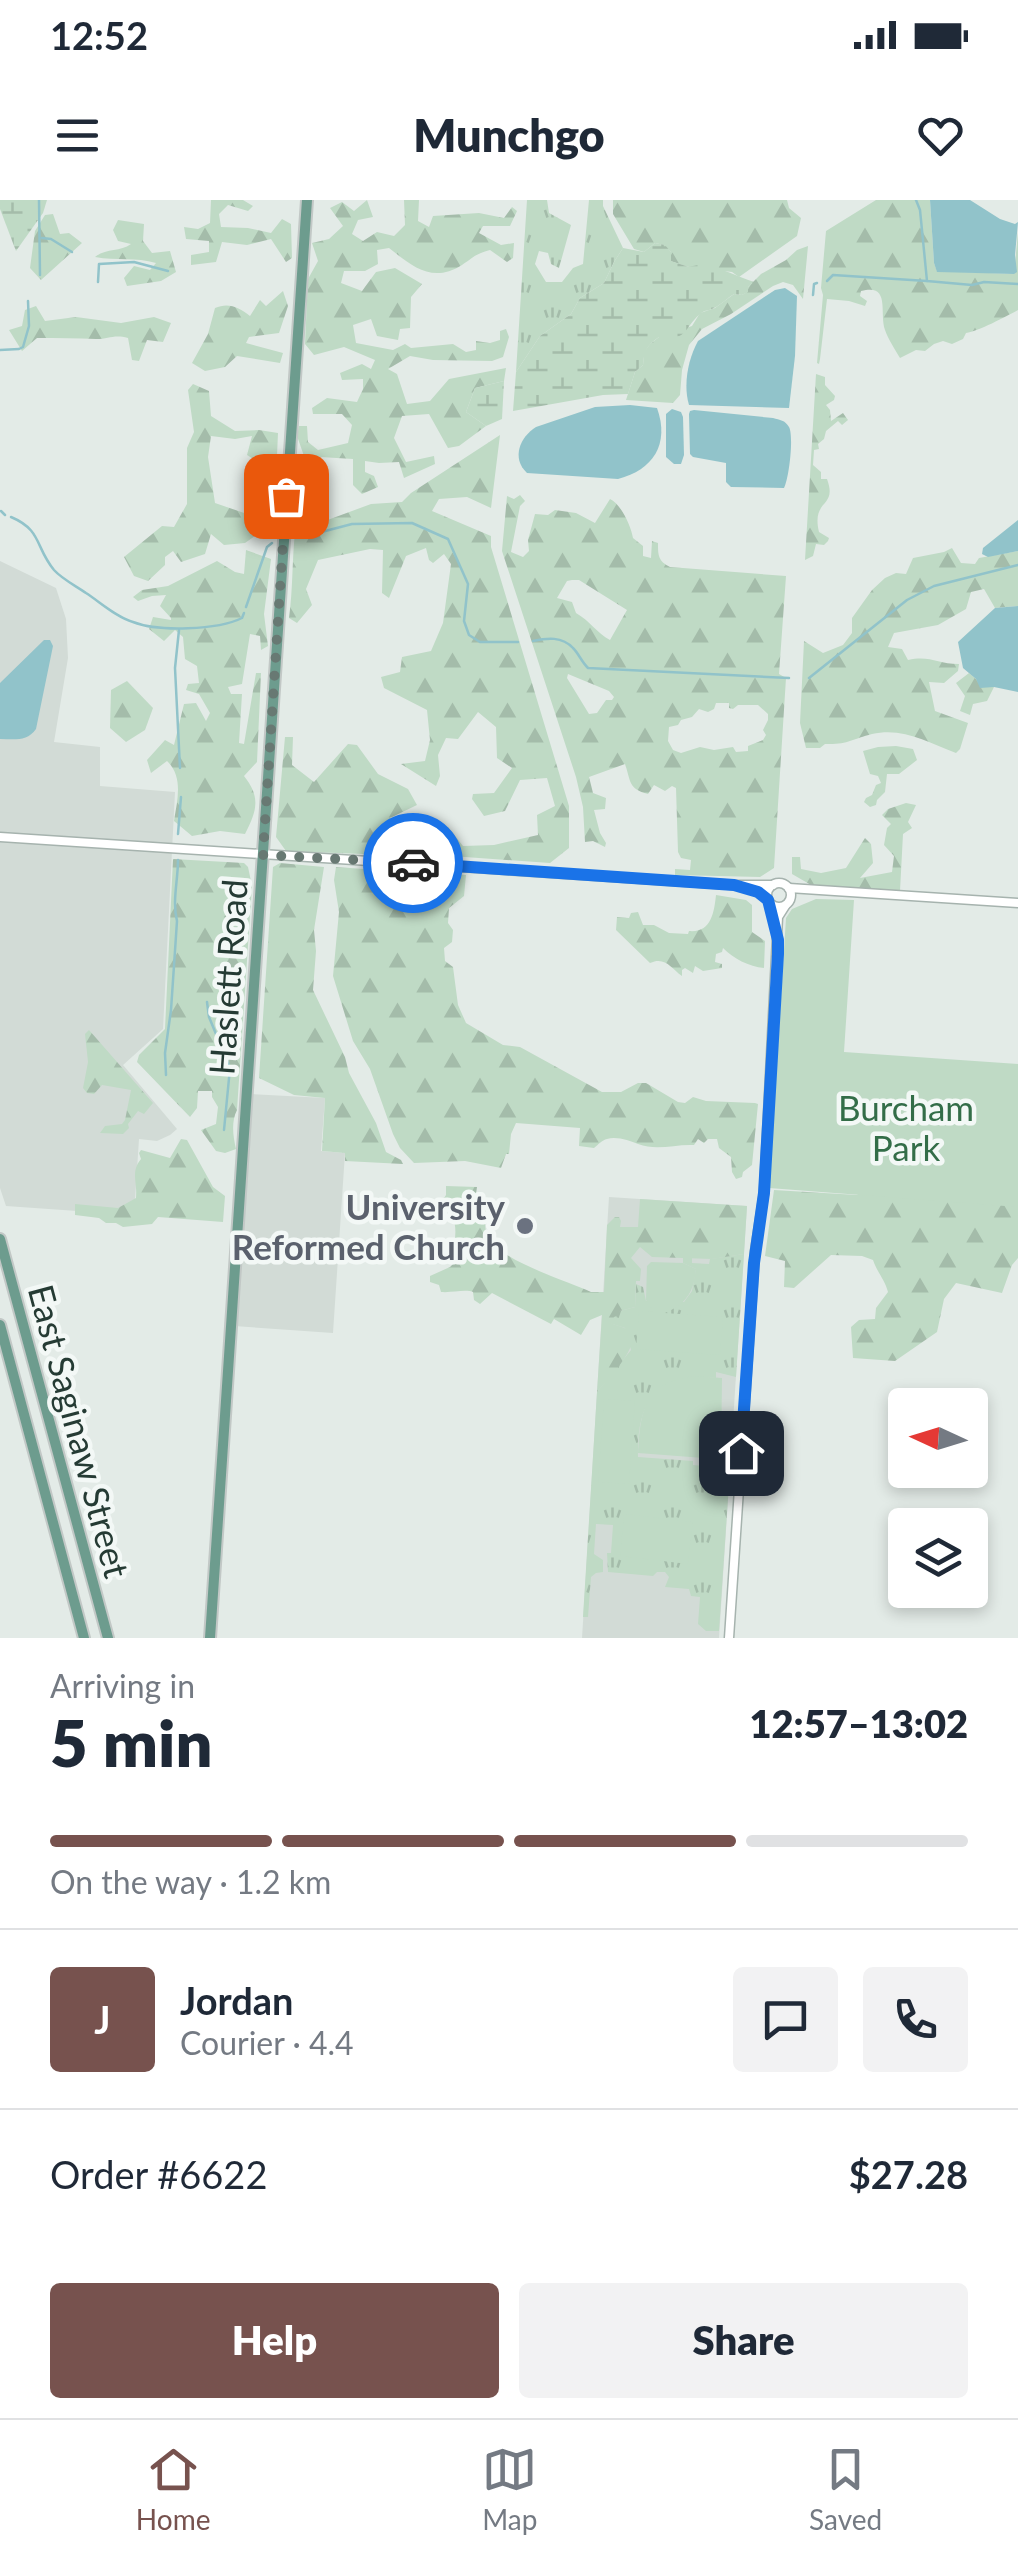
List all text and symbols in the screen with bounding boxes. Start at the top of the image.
text: 12:52 [50,12,148,58]
icon: menu [50,108,105,163]
text: Munchgo [413,108,605,162]
icon: heart [913,108,968,163]
pin [244,454,329,539]
icon: bag [259,469,314,524]
courier [363,813,463,913]
icon: car [386,836,441,891]
street label: Haslett Road [199,878,255,1076]
park label: Burcham Park [838,1086,974,1168]
place label: University Reformed Church [232,1185,506,1267]
marker: University Reformed Church [514,1215,536,1237]
street label: East Saginaw Street [21,1280,139,1582]
north arrow [888,1388,988,1488]
map controls [888,1388,988,1608]
pin [699,1411,784,1496]
icon: home [714,1426,769,1481]
button: layers [888,1508,988,1608]
text: Arriving in [50,1666,195,1705]
text: 12:57–13:02 [749,1700,968,1746]
text: 5 min [50,1703,212,1781]
text: On the way · 1.2 km [50,1862,331,1901]
button: chat [733,1967,838,2072]
button: phone [863,1967,968,2072]
text: Jordan [180,1977,293,2023]
text: J [94,1996,111,2042]
text: Courier · 4.4 [180,2023,354,2062]
text: Order #6622 [50,2151,267,2197]
text: $27.28 [849,2151,968,2197]
button: Help [50,2283,499,2398]
button: Share [519,2283,968,2398]
tab: Home [136,2442,210,2536]
tab: Map [482,2442,537,2536]
tab: Saved [809,2442,882,2536]

